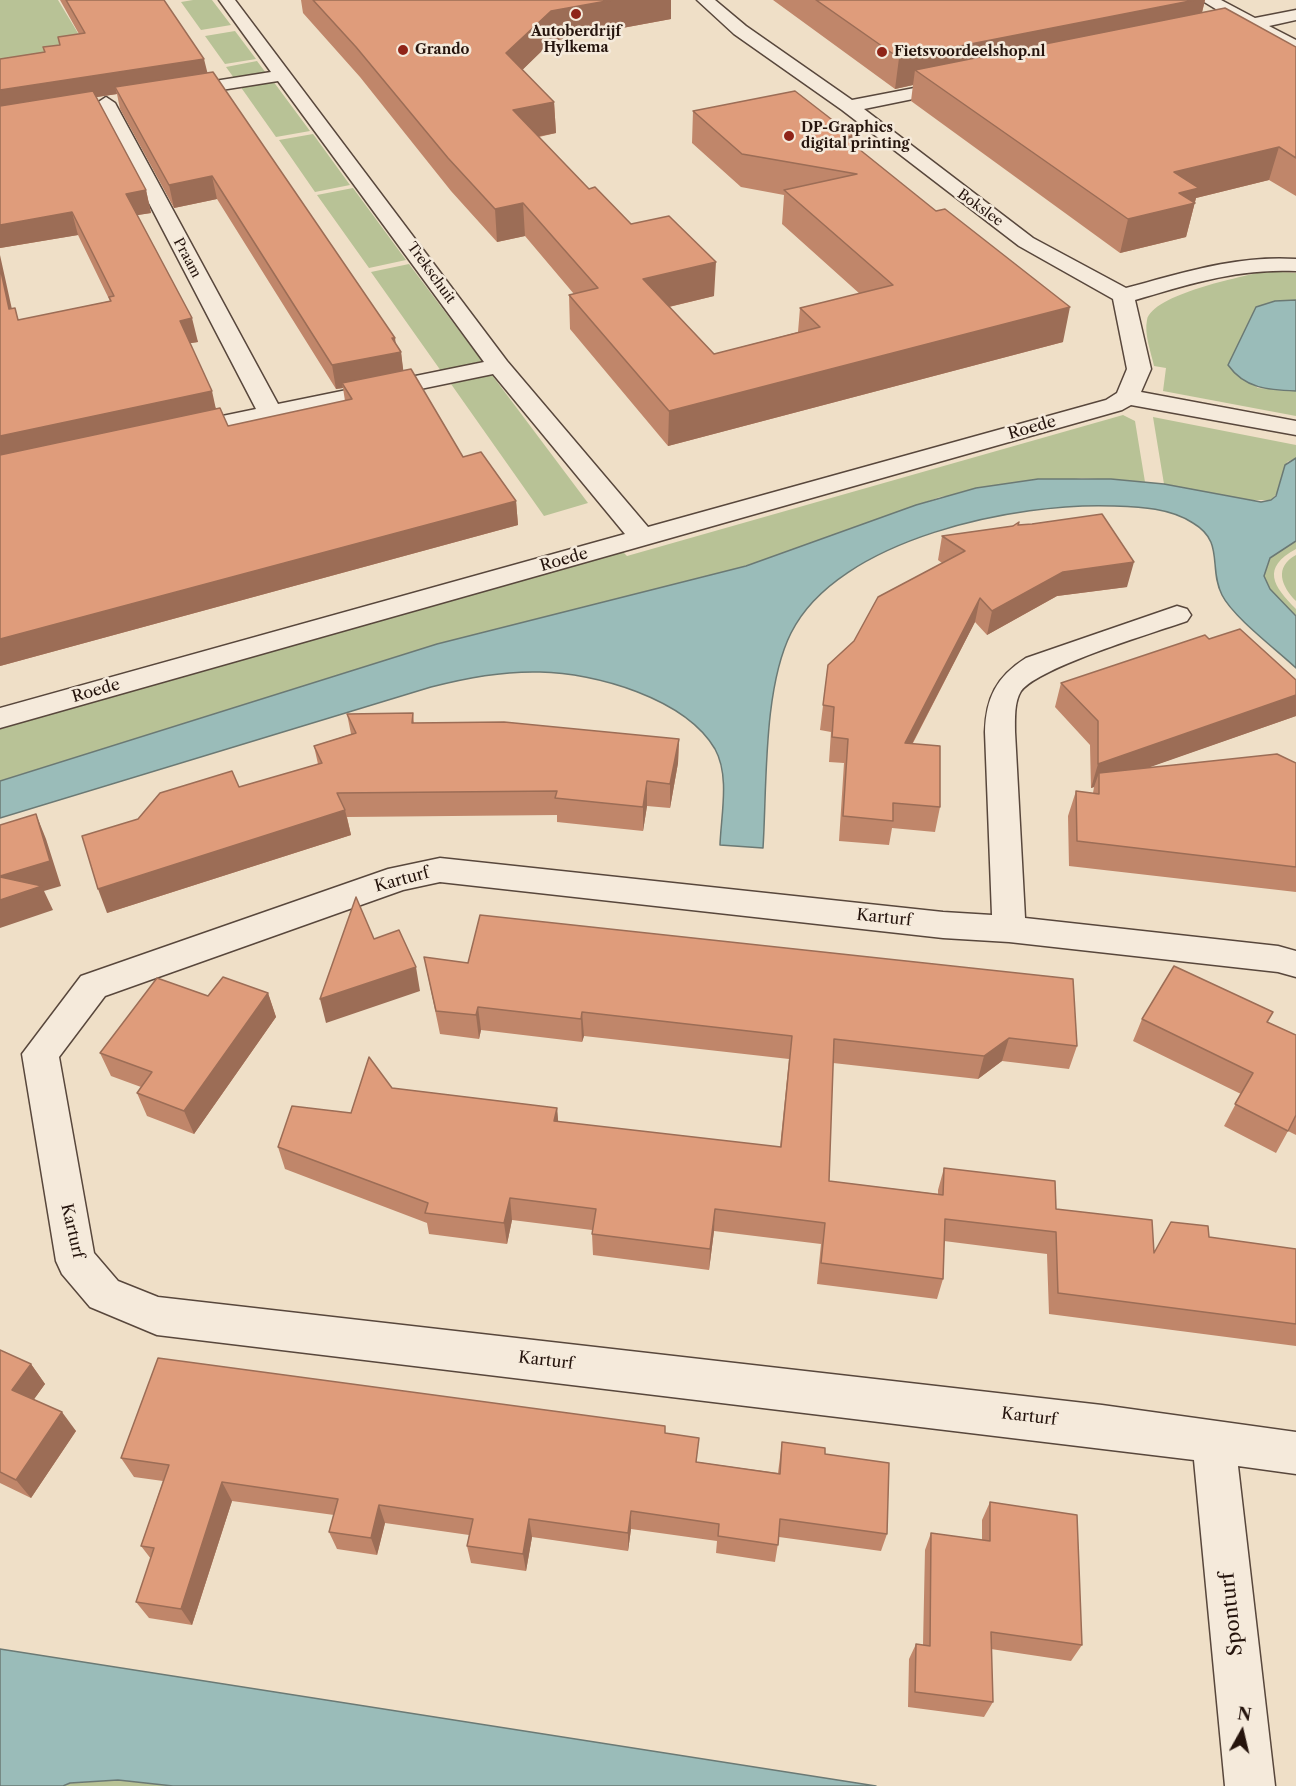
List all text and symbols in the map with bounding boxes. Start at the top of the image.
marker: Autoberdrijf Hylkema [569,7,583,21]
place label: Autoberdrijf Hylkema [531,24,621,56]
place label: Grando [415,42,470,58]
marker: Grando [396,43,410,57]
place label: Fietsvoordeelshop.nl [894,44,1045,60]
marker: Fietsvoordeelshop.nl [875,45,889,59]
place label: DP-Graphics digital printing [801,120,910,152]
marker: DP-Graphics digital printing [782,129,796,143]
street label: Bokslee [954,186,1006,230]
street label: Praam [170,235,204,281]
street label: Trekschuit [403,239,459,307]
street label: Roede [1006,412,1058,444]
street label: Roede [538,544,590,576]
street label: Roede [70,675,122,707]
street label: Karturf [373,864,431,896]
street label: Karturf [855,906,913,930]
street label: Karturf [56,1202,88,1260]
street label: Karturf [517,1348,575,1374]
street label: Karturf [1000,1404,1058,1430]
street label: Sponturf [1216,1571,1248,1657]
north arrow [1212,1702,1272,1762]
text: N [1236,1703,1253,1725]

